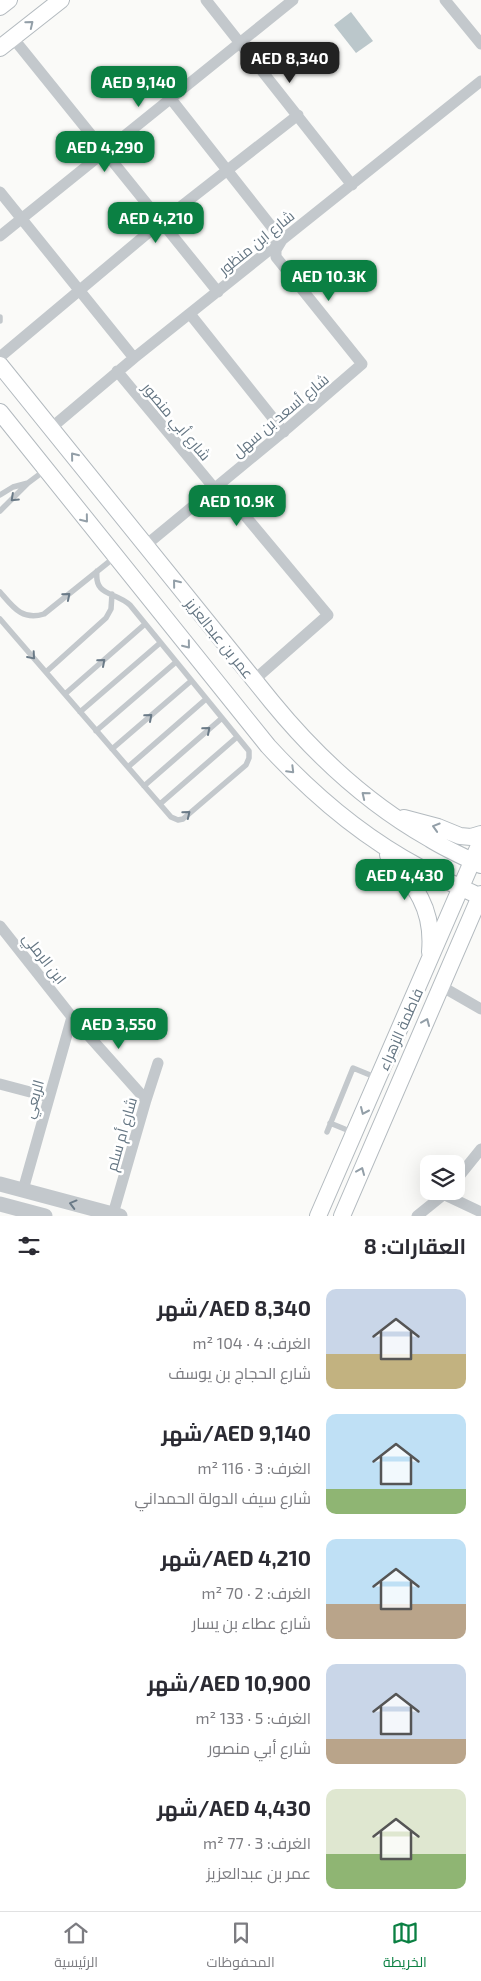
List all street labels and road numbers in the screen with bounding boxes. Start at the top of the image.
street label: شارع ابن منظور [214,206,299,281]
street label: شارع أسعد بن سهل [228,369,334,463]
street label: شارع أبي منصور [135,377,215,466]
street label: عمر بن عبدالعزيز [180,594,258,683]
street label: ابن الرملي [16,929,71,990]
street label: فاطمة الزهراء [374,985,427,1073]
street label: الربعي [19,1078,51,1122]
street label: شارع أم سلم [102,1095,143,1174]

